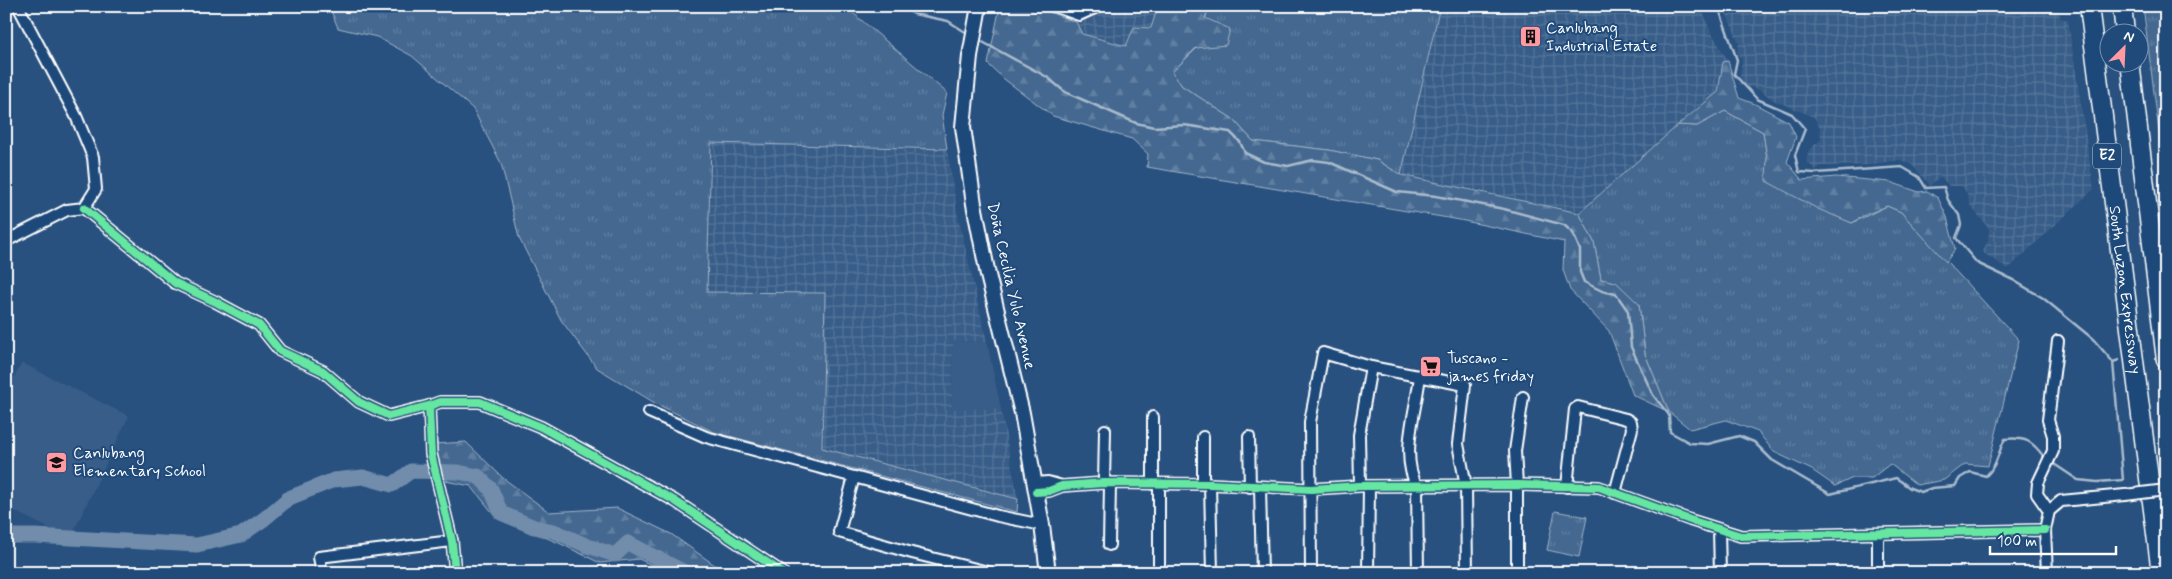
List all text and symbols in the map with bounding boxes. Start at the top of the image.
place label: Canlubang Industrial Estate [1546,18,1657,57]
north arrow [2100,22,2150,72]
building icon: Canlubang Industrial Estate [1518,25,1542,49]
text: N [2121,27,2137,47]
road number: E2 [2093,144,2121,168]
street label: Doña Cecilia Yulo Avenue [982,200,1040,372]
street label: South Luzon Expressway [2104,204,2146,375]
place label: Tuscano - james friday [1446,348,1534,387]
supermarket icon: Tuscano - james friday [1419,355,1443,379]
place label: Canlubang Elementary School [73,443,206,482]
school or university icon: Canlubang Elementary School [45,450,69,474]
scale bar [1990,524,2116,556]
text: 100 m [1997,532,2037,552]

